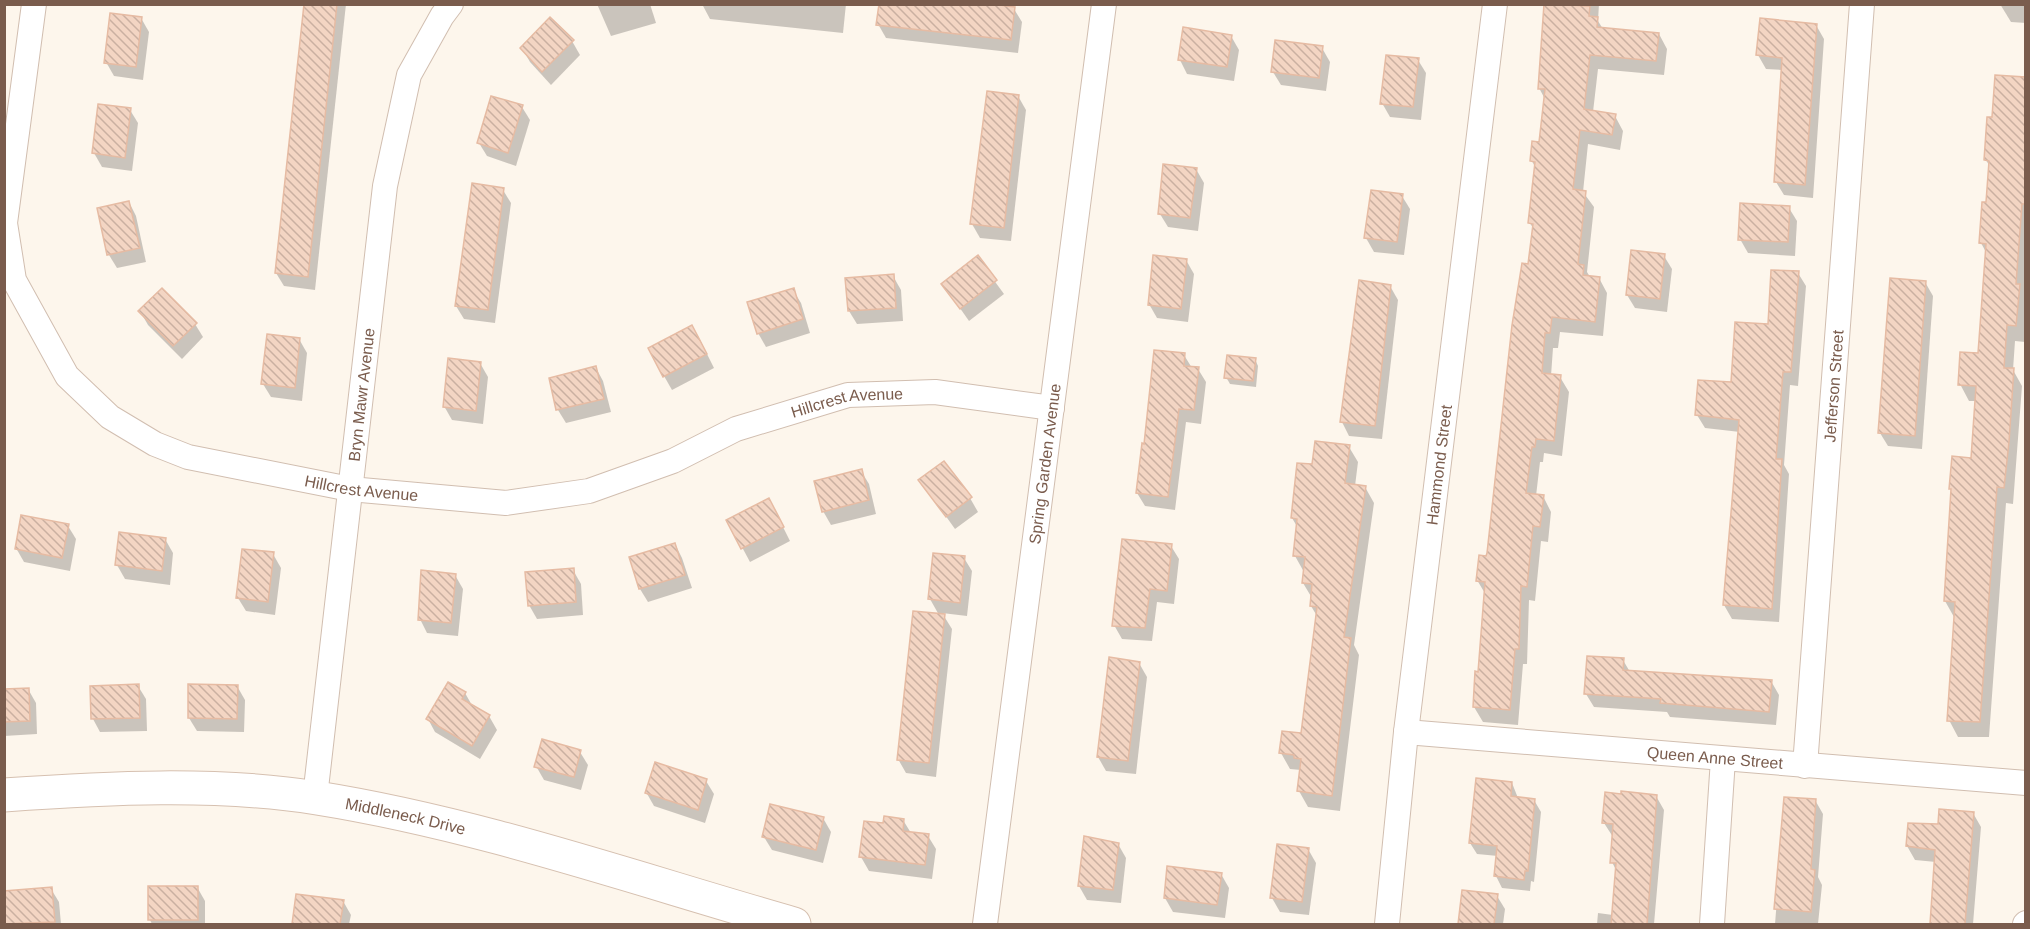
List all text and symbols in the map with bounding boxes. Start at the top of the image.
street label: Bryn Mawr Avenue [346,327,378,462]
street label: Jefferson Street [1821,329,1847,443]
street label: Spring Garden Avenue [1026,383,1064,545]
street label: Hillcrest Avenue [789,385,903,421]
street label: Hammond Street [1423,403,1455,526]
street label: Hillcrest Avenue [303,472,419,504]
street label: Queen Anne Street [1646,744,1784,772]
street label: Middleneck Drive [344,795,467,838]

